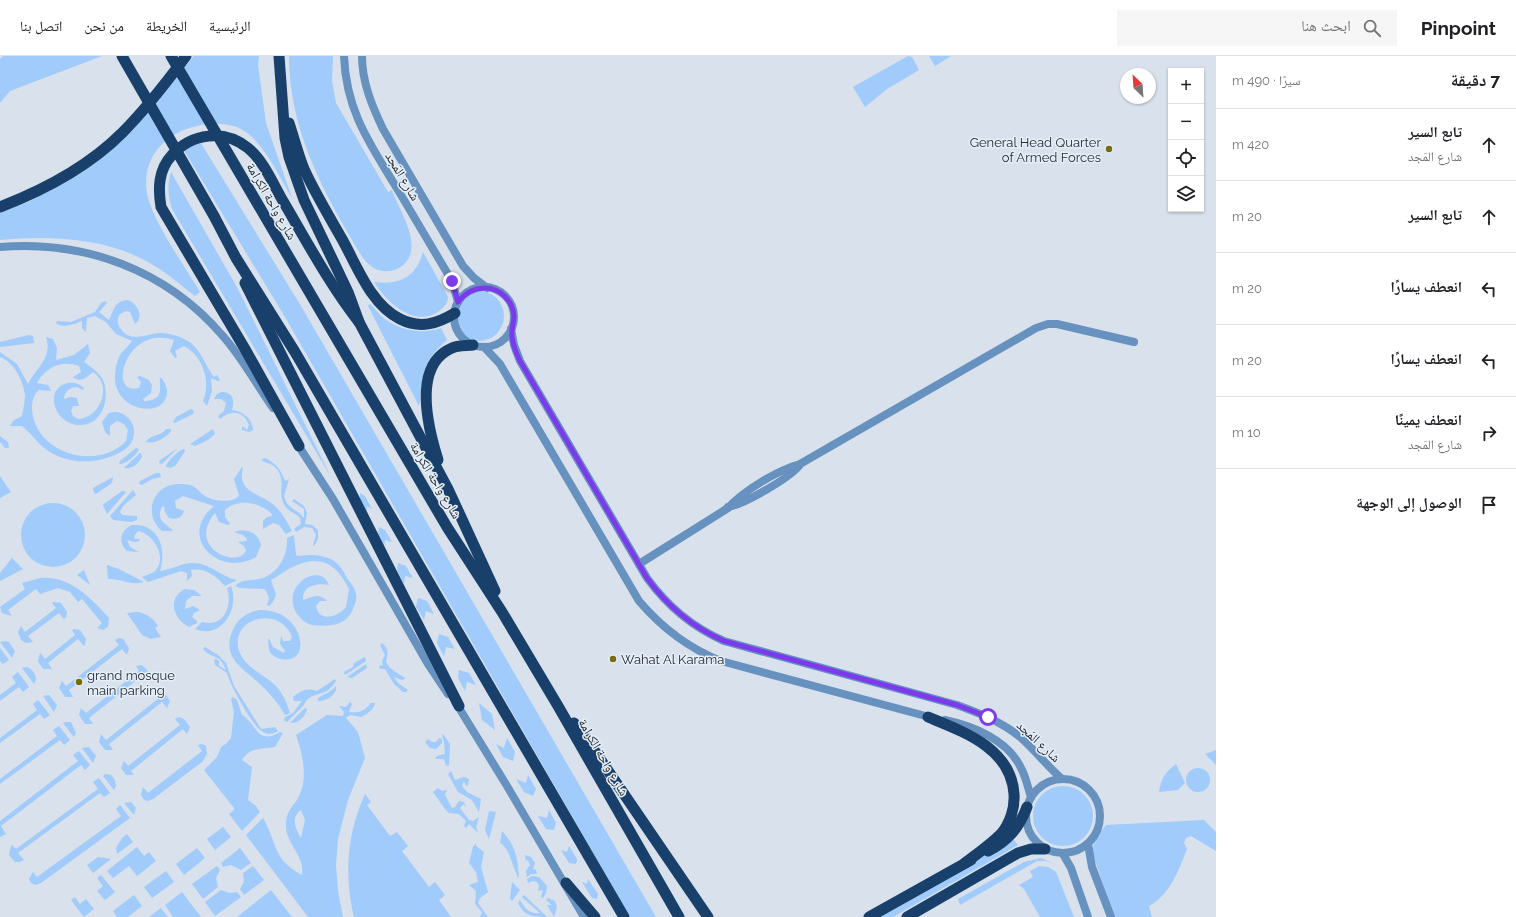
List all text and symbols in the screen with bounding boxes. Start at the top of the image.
search box [1117,10,1397,46]
text: ابحث هنا [1301,17,1351,35]
icon: search [1361,17,1383,39]
text: Pinpoint [1421,17,1496,39]
text: اتصل بنا [20,18,62,34]
text: من نحن [84,18,124,34]
text: الخريطة [146,18,187,34]
text: الرئيسية [209,18,251,34]
north arrow [1120,68,1156,104]
map controls [1168,68,1204,212]
button: + [1168,68,1204,104]
text: 7 دقيقة [1451,70,1500,90]
text: سيرًا · 490 m [1232,73,1301,88]
button: − [1168,104,1204,140]
text: تابع السير [1408,123,1462,141]
icon: ahead [1478,134,1500,156]
place label: General Head Quarter of Armed Forces [970,135,1101,165]
text: 420 m [1232,137,1269,152]
button: locate [1168,140,1204,176]
marker: General Head Quarter of Armed Forces [1104,144,1114,154]
street label: شارع المَجد [381,149,423,204]
text: شارع المَجد [1408,149,1462,164]
street label: شارع واحة الكرامة [242,160,300,244]
button: layers [1168,176,1204,212]
text: تابع السير [1408,206,1462,224]
icon: ahead [1478,206,1500,228]
text: 20 m [1232,209,1262,224]
route end [443,272,461,290]
text: انعطف يسارًا [1390,278,1462,296]
icon: left [1478,278,1500,300]
text: 20 m [1232,281,1262,296]
text: انعطف يسارًا [1390,350,1462,368]
icon: left [1478,350,1500,372]
text: 20 m [1232,353,1262,368]
text: انعطف يمينًا [1395,411,1462,429]
icon: right [1478,422,1500,444]
text: 10 m [1232,425,1261,440]
text: شارع المَجد [1408,437,1462,452]
street label: شارع واحة الكرامة [405,439,464,522]
text: الوصول إلى الوجهة [1356,494,1462,512]
icon: arrive [1478,494,1500,516]
place label: Wahat Al Karama [621,652,724,667]
marker: Wahat Al Karama [608,654,618,664]
place label: grand mosque main parking [87,668,175,698]
marker: grand mosque main parking [74,677,84,687]
route start [979,708,997,726]
street label: شارع واحة الكرامة [574,716,632,800]
street label: شارع المَجد [1012,717,1064,767]

